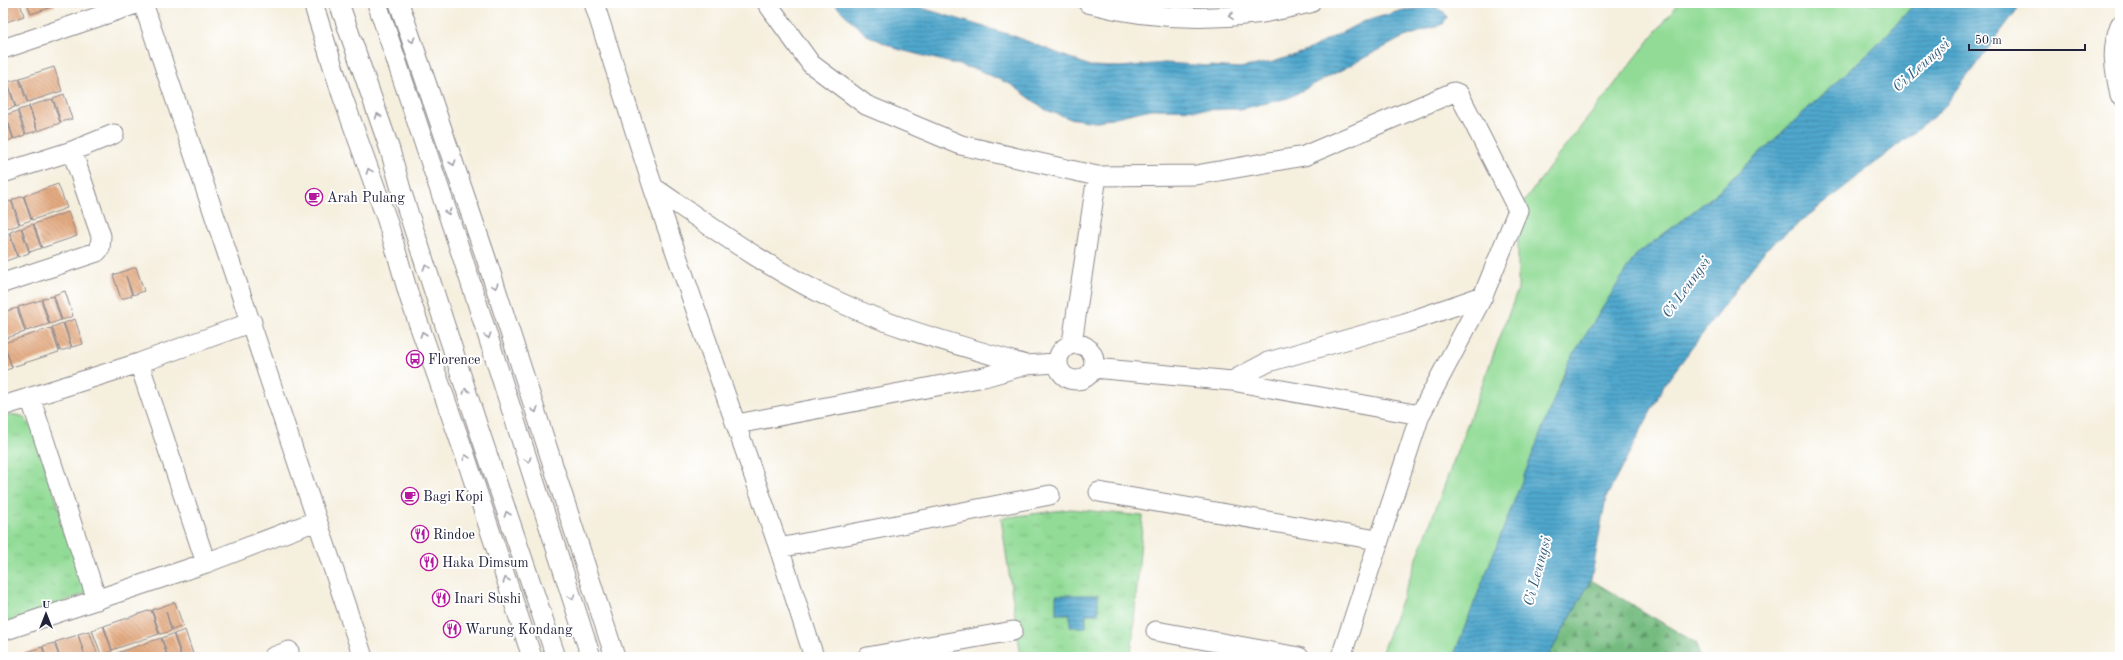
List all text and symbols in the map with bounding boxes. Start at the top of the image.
one-way arrow [1228,11,1234,20]
scale bar [1969,26,2085,52]
text: 50 m [1975,34,2002,47]
one-way arrow [407,36,416,43]
water label: Ci Leungsi [1890,37,1954,96]
one-way arrow [374,113,383,120]
one-way arrow [449,160,457,167]
one-way arrow [366,167,374,174]
cafe icon: Arah Pulang [304,187,324,207]
place label: Arah Pulang [327,191,405,205]
one-way arrow [443,209,451,216]
water label: Ci Leungsi [1660,255,1714,321]
one-way arrow [422,264,431,271]
one-way arrow [490,283,498,290]
one-way arrow [419,331,427,338]
one-way arrow [483,332,492,339]
bus stop icon: Florence [405,349,425,369]
place label: Florence [428,353,480,367]
one-way arrow [462,387,471,394]
one-way arrow [530,406,539,413]
one-way arrow [462,453,471,460]
one-way arrow [523,456,532,463]
cafe icon: Bagi Kopi [400,486,420,506]
place label: Bagi Kopi [423,490,484,504]
one-way arrow [503,511,512,518]
restaurant icon: Rindoe [410,524,430,544]
place label: Rindoe [433,528,475,542]
water label: Ci Leungsi [1522,535,1555,608]
restaurant icon: Haka Dimsum [419,552,439,572]
place label: Haka Dimsum [442,556,529,570]
one-way arrow [502,577,511,584]
restaurant icon: Inari Sushi [431,588,451,608]
place label: Inari Sushi [454,592,521,606]
one-way arrow [567,593,576,600]
north arrow [26,594,66,634]
text: U [42,600,51,611]
restaurant icon: Warung Kondang [442,619,462,639]
place label: Warung Kondang [465,623,573,637]

